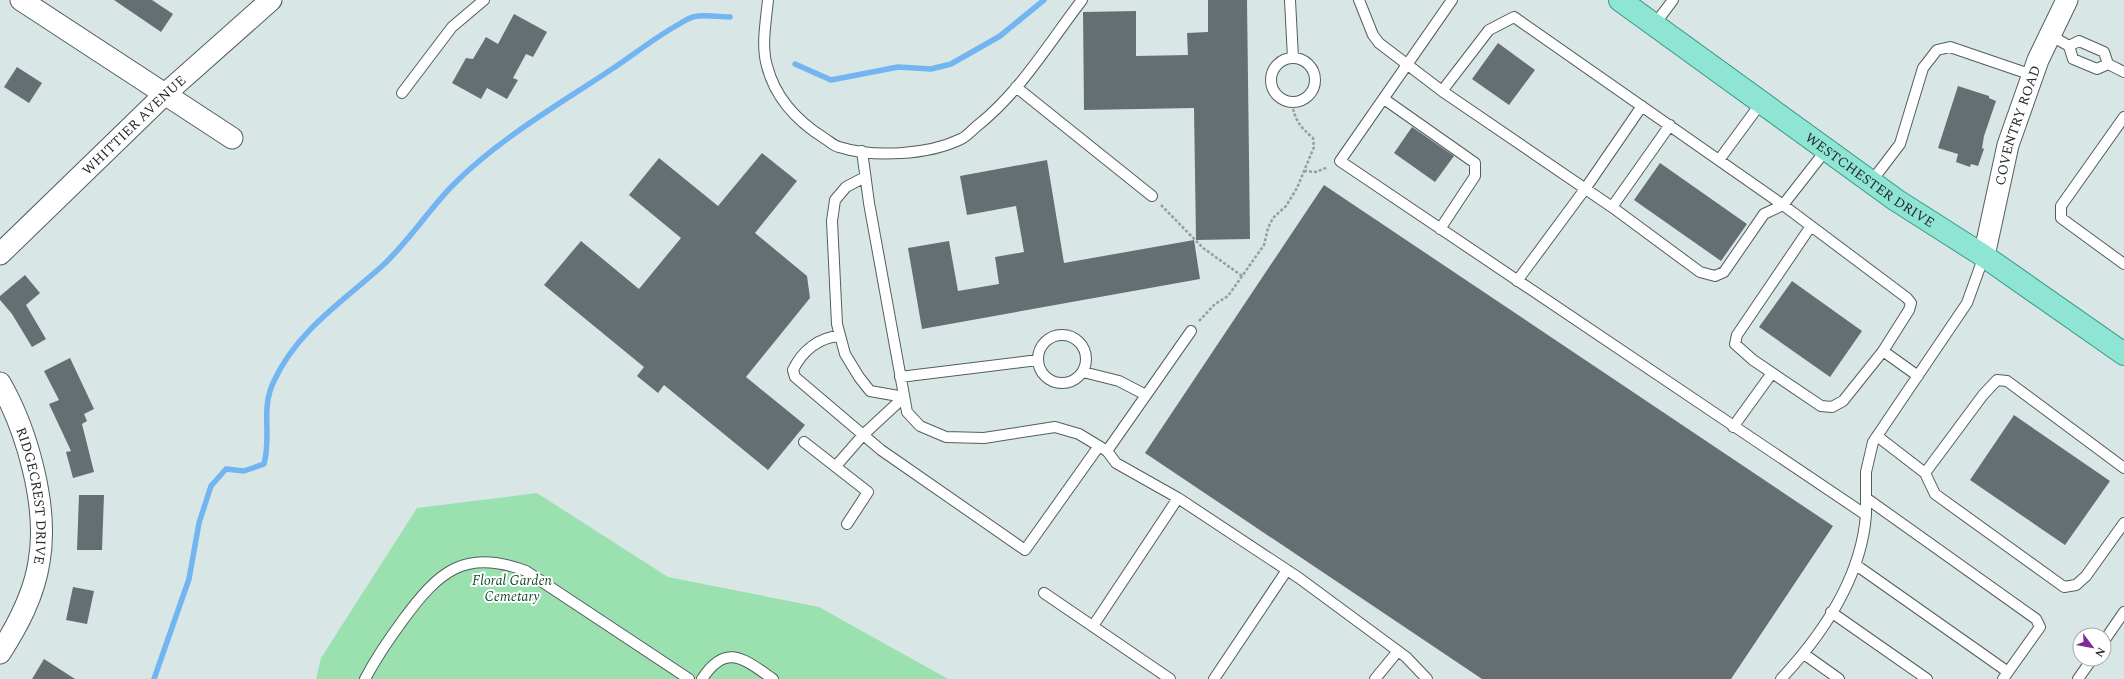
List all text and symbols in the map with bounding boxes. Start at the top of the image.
street label: COVENTRY ROAD [1989,62,2046,187]
street label: WHITTIER AVENUE [77,70,191,180]
street label: WESTCHESTER DRIVE [1801,127,1939,233]
street label: RIDGECREST DRIVE [11,424,52,566]
park label: Floral Garden Cemetary [472,570,553,607]
north arrow [2072,627,2112,667]
text: N [2090,644,2110,660]

